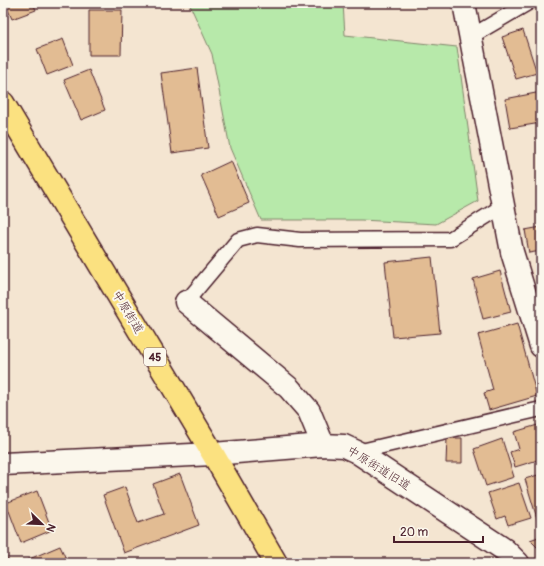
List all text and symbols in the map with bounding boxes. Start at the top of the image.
street label: 中原街道 [109,288,146,337]
road number: 45 [144,348,166,366]
street label: 中原街道旧道 [344,443,413,494]
north arrow [22,504,62,544]
scale bar [394,518,483,544]
text: N [43,522,58,534]
text: 20 m [400,525,429,540]

